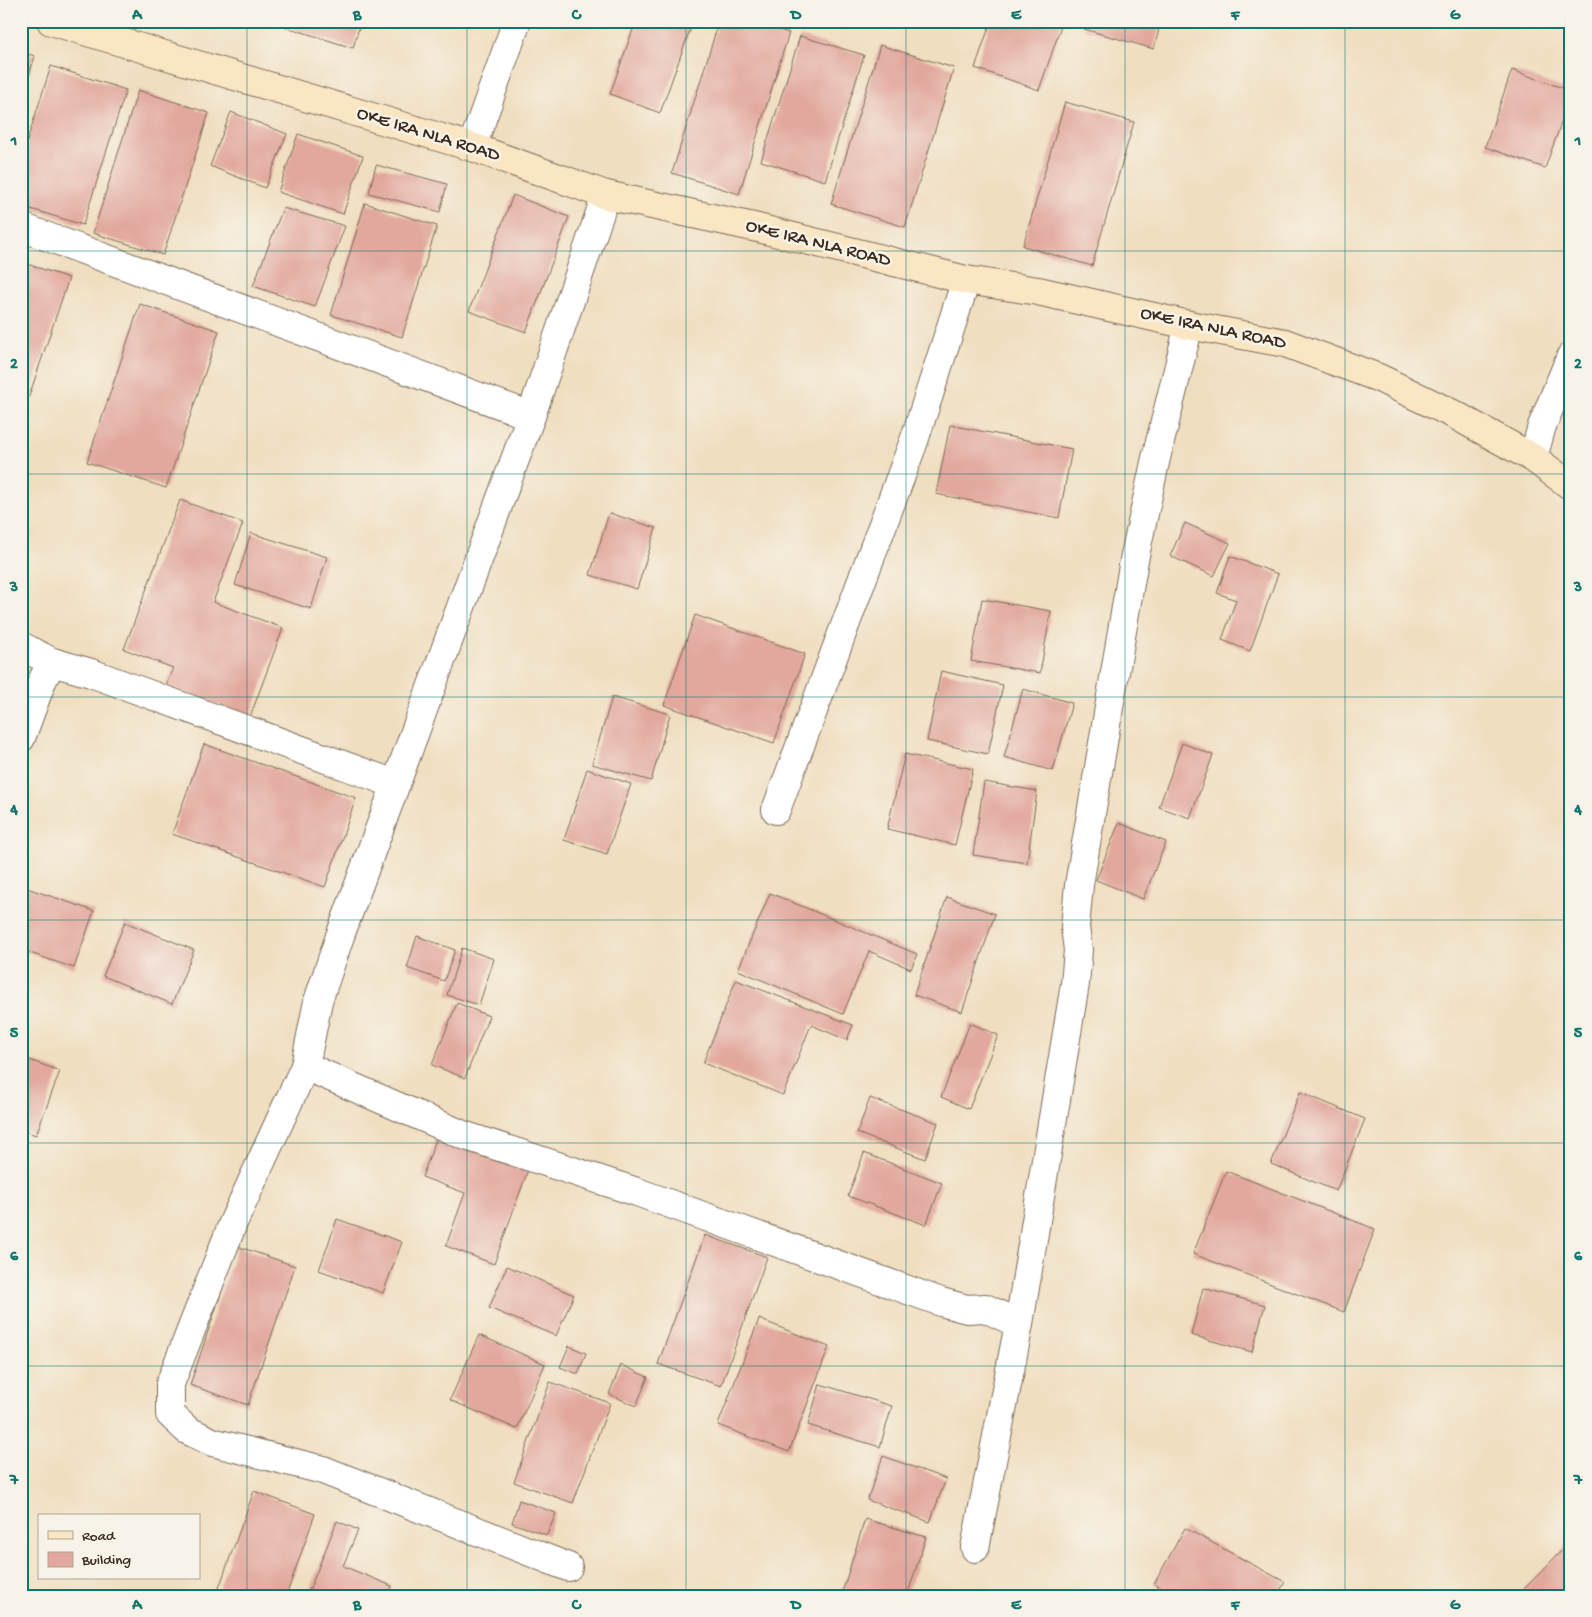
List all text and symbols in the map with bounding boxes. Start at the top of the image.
text: A [131,7,143,26]
text: B [352,7,362,26]
text: C [571,7,582,26]
text: D [789,7,802,26]
text: E [1011,7,1022,26]
text: F [1230,7,1241,26]
text: G [1450,7,1461,26]
street label: OKE IRA NLA ROAD [354,102,503,168]
text: 1 [10,133,17,152]
text: 1 [1574,133,1581,152]
street label: OKE IRA NLA ROAD [743,215,893,273]
street label: OKE IRA NLA ROAD [1138,302,1289,356]
text: 2 [10,356,18,375]
text: 2 [1574,356,1582,375]
text: 3 [9,579,18,598]
text: 3 [1573,579,1582,598]
text: 4 [9,802,18,821]
text: 4 [1573,802,1582,821]
text: 5 [10,1025,19,1044]
text: 5 [1574,1025,1583,1044]
text: 6 [10,1248,19,1267]
text: 6 [1574,1248,1583,1267]
text: 7 [9,1472,19,1491]
text: 7 [1573,1472,1583,1491]
legend [38,1514,200,1580]
text: Road [82,1528,116,1546]
text: Building [81,1552,131,1570]
text: A [131,1597,143,1616]
text: B [352,1597,362,1616]
text: C [571,1597,582,1616]
text: D [789,1597,802,1616]
text: E [1011,1597,1022,1616]
text: F [1230,1597,1241,1616]
text: G [1450,1597,1461,1616]

